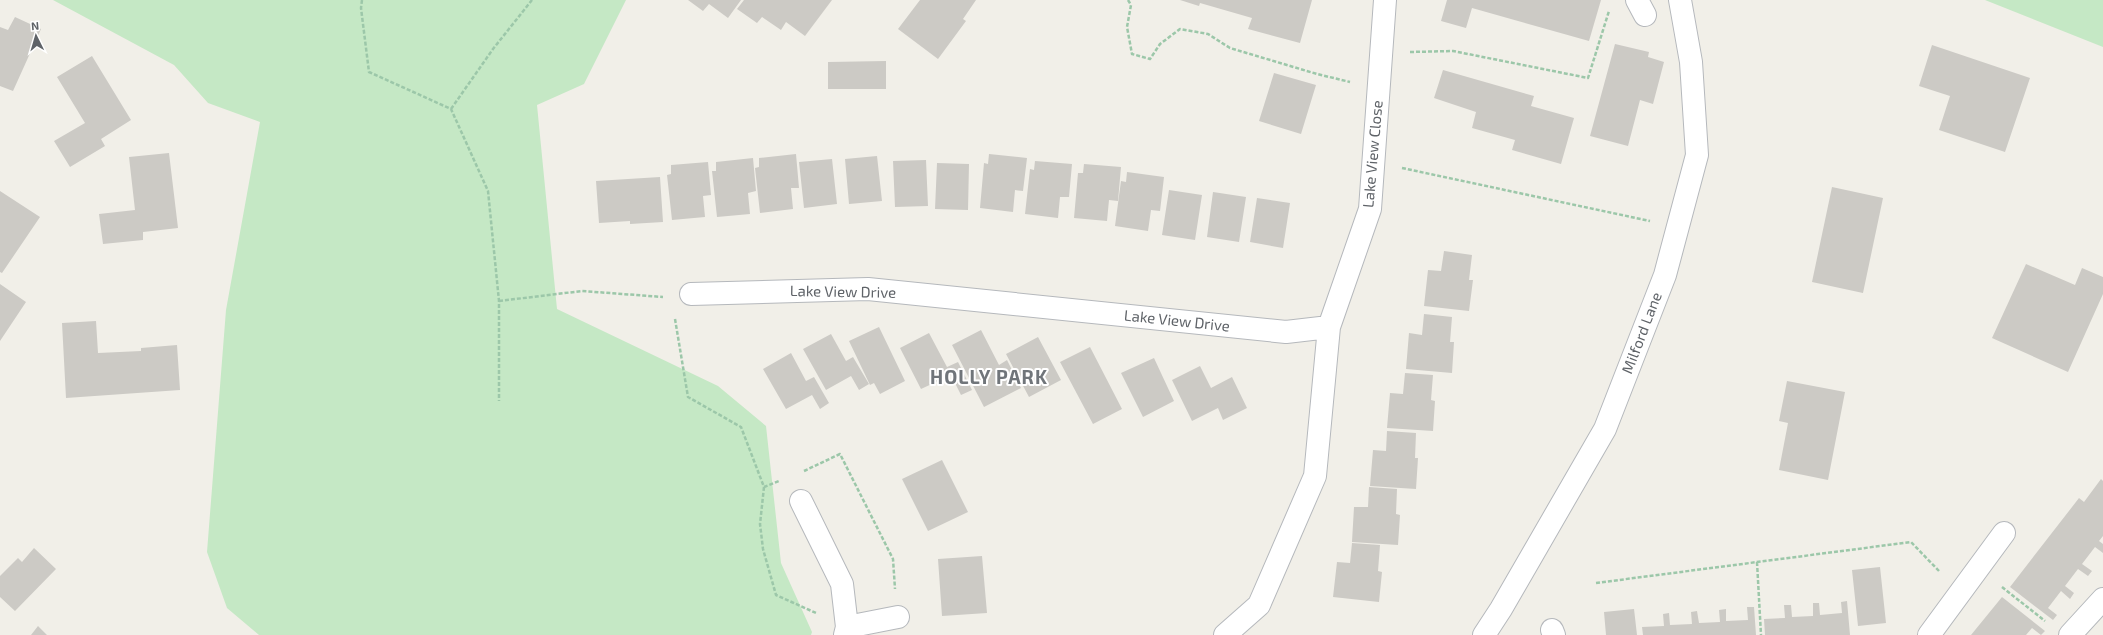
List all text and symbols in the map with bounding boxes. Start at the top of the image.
north arrow [16,16,56,56]
text: N [31,19,40,32]
street label: Lake View Close [1358,99,1386,208]
street label: Lake View Drive [790,281,896,301]
street label: Milford Lane [1617,289,1665,376]
street label: Lake View Drive [1123,305,1231,335]
district label: HOLLY PARK [930,365,1048,388]

